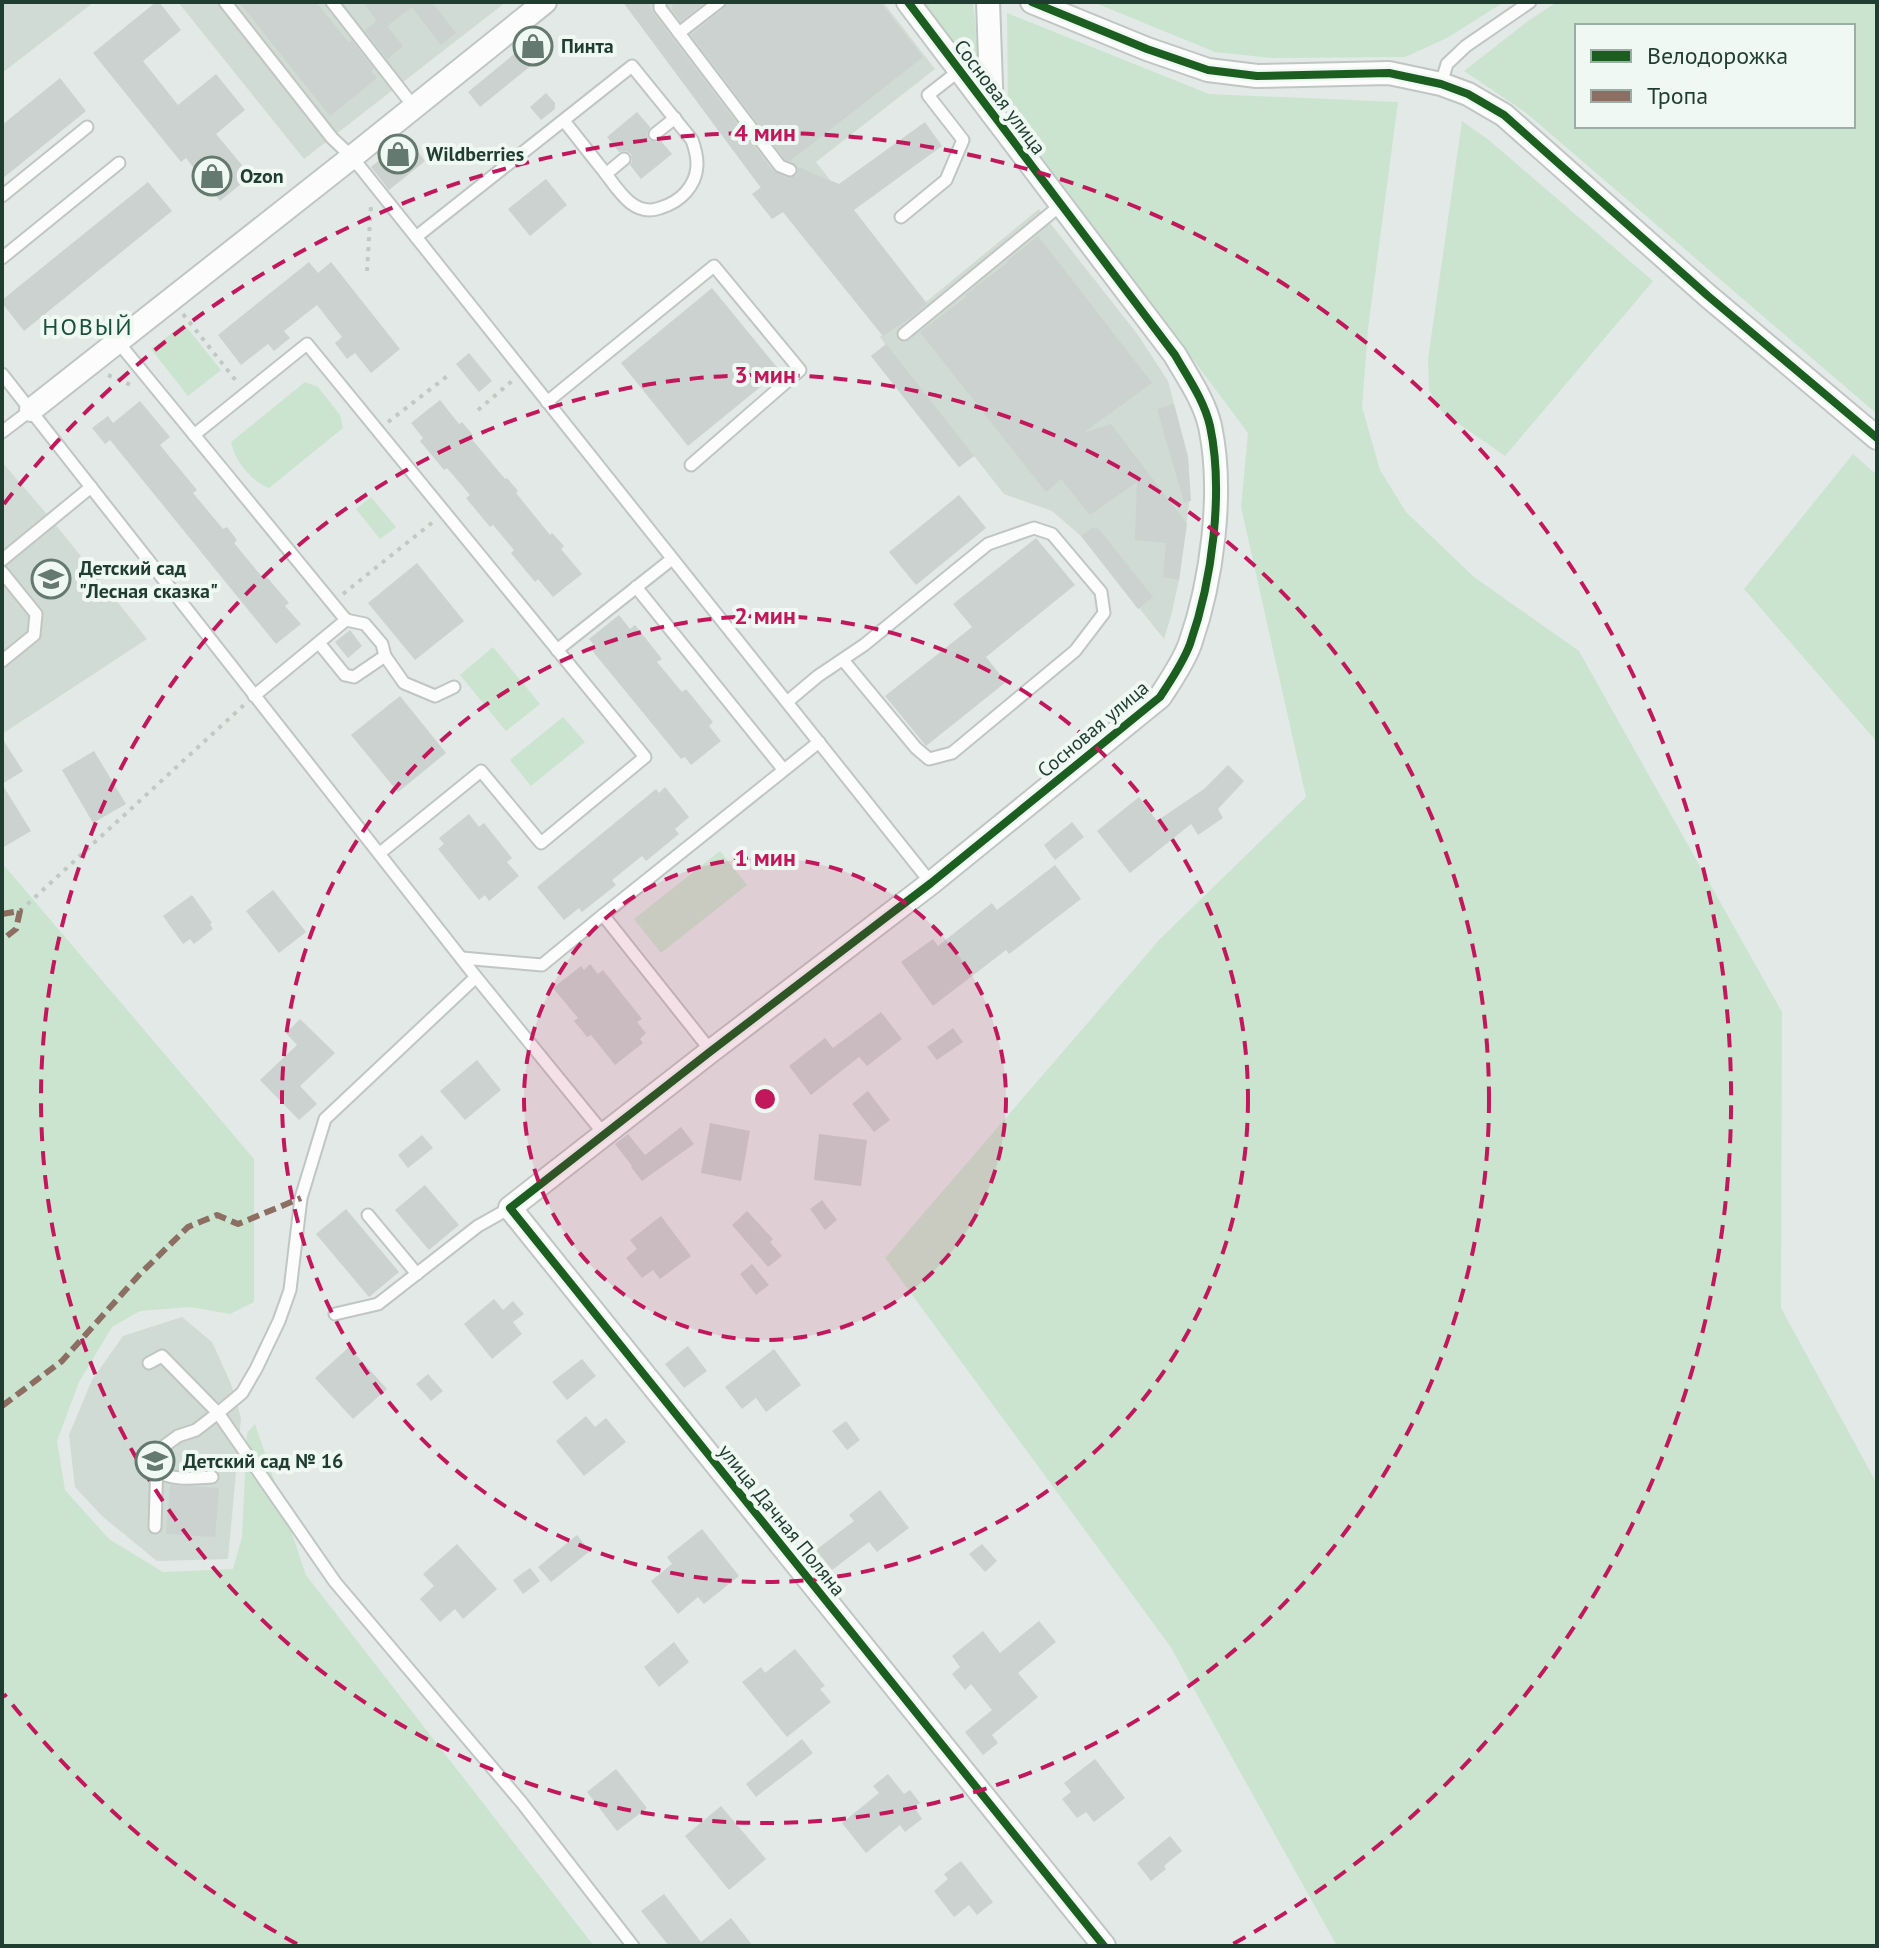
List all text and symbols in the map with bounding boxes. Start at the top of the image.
legend [1575,24,1855,128]
shop icon: Пинта [512,25,554,67]
place label: Пинта [561,33,614,59]
street label: Сосновая улица [948,34,1052,160]
text: Велодорожка [1647,40,1788,71]
text: Тропа [1647,80,1708,111]
text: 4 мин [734,117,796,148]
shop icon: Wildberries [377,133,419,175]
place label: Wildberries [426,141,524,167]
shop icon: Ozon [191,155,233,197]
place label: Ozon [240,163,284,189]
district label: НОВЫЙ [42,311,134,342]
text: 3 мин [734,359,796,390]
place label: Детский сад "Лесная сказка" [79,555,218,604]
school or university icon: Детский сад "Лесная сказка" [30,558,72,600]
text: 2 мин [734,600,796,631]
street label: Сосновая улица [1032,675,1154,783]
text: 1 мин [734,842,796,873]
centre of rings [751,1085,779,1113]
street label: улица Дачная Поляна [713,1439,851,1601]
school or university icon: Детский сад № 16 [134,1440,176,1482]
place label: Детский сад № 16 [183,1448,343,1474]

